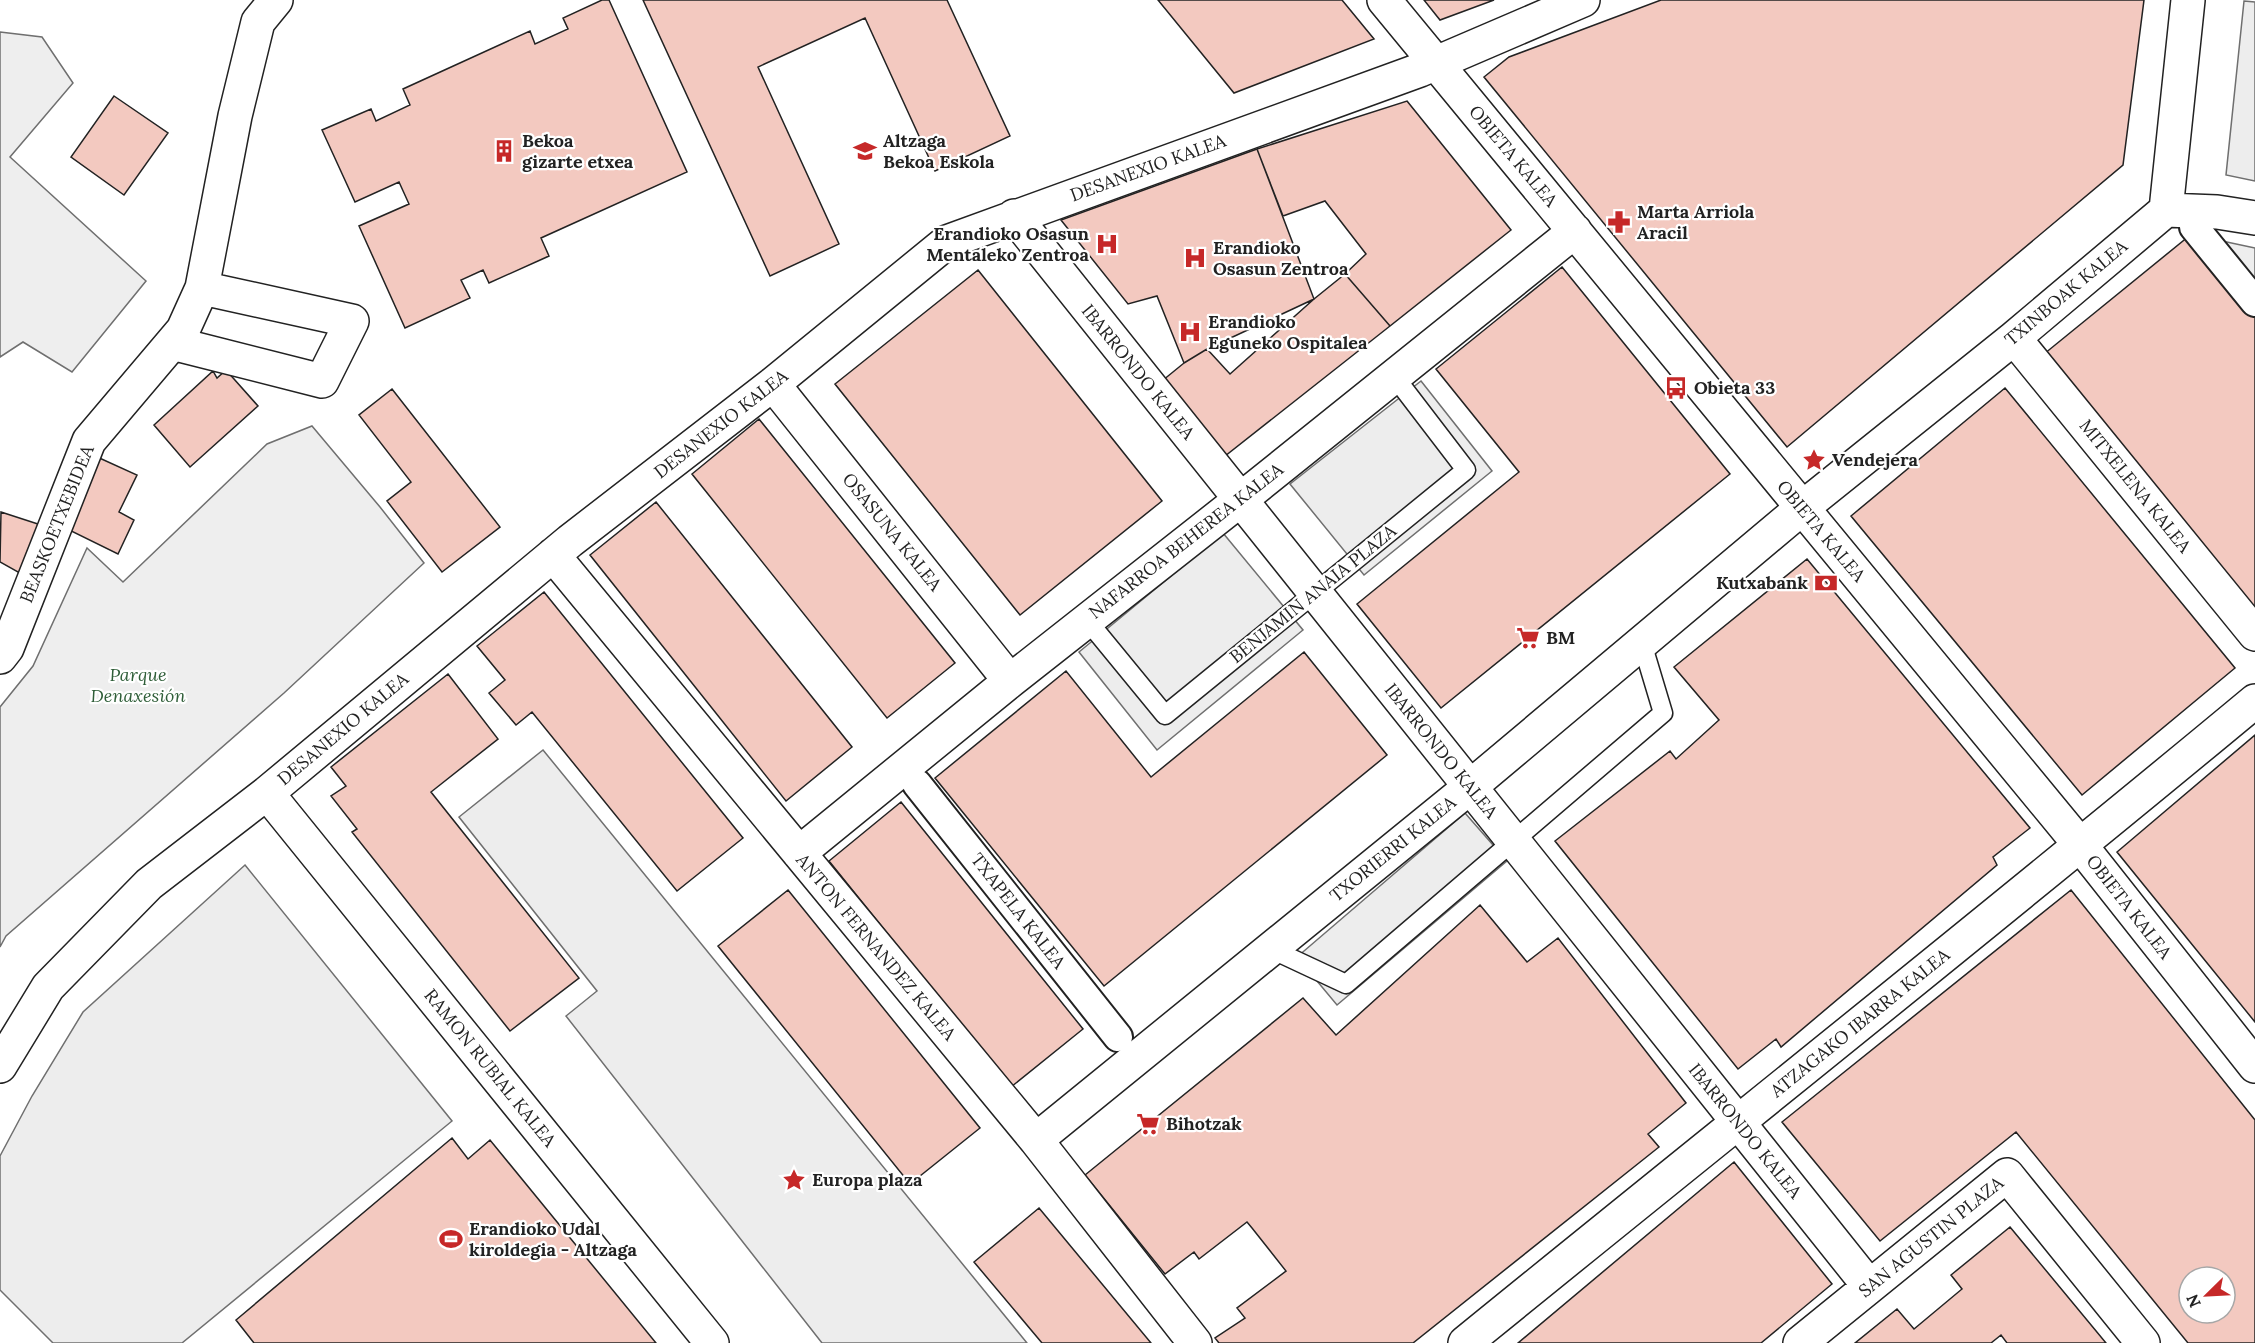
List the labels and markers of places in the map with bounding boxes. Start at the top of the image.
place label: Bekoa gizarte etxea [522,129,634,173]
place label: Altzaga Bekoa Eskola [883,129,995,173]
building icon: Bekoa gizarte etxea [491,138,517,164]
school or university icon: Altzaga Bekoa Eskola [852,138,878,164]
place label: Marta Arriola Aracil [1637,200,1755,244]
pharmacy icon: Marta Arriola Aracil [1606,209,1632,235]
place label: Erandioko Osasun Mentaleko Zentroa [926,222,1090,266]
hospital icon: Erandioko Osasun Mentaleko Zentroa [1094,231,1120,257]
place label: Erandioko Osasun Zentroa [1213,236,1349,280]
hospital icon: Erandioko Osasun Zentroa [1182,245,1208,271]
place label: Erandioko Eguneko Ospitalea [1208,310,1368,354]
hospital icon: Erandioko Eguneko Ospitalea [1177,319,1203,345]
bus stop icon: Obieta 33 [1663,375,1689,401]
place label: Obieta 33 [1694,376,1775,399]
place icon: Vendejera [1801,447,1827,473]
place label: Vendejera [1832,448,1919,471]
bank icon: Kutxabank [1813,570,1839,596]
place label: Kutxabank [1716,571,1808,594]
supermarket icon: BM [1515,625,1541,651]
place label: BM [1546,626,1575,649]
supermarket icon: Bihotzak [1135,1111,1161,1137]
place label: Bihotzak [1166,1112,1242,1135]
place icon: Europa plaza [781,1167,807,1193]
place label: Europa plaza [812,1168,923,1191]
place label: Erandioko Udal kiroldegia - Altzaga [469,1217,637,1261]
sports icon: Erandioko Udal kiroldegia - Altzaga [438,1226,464,1252]

